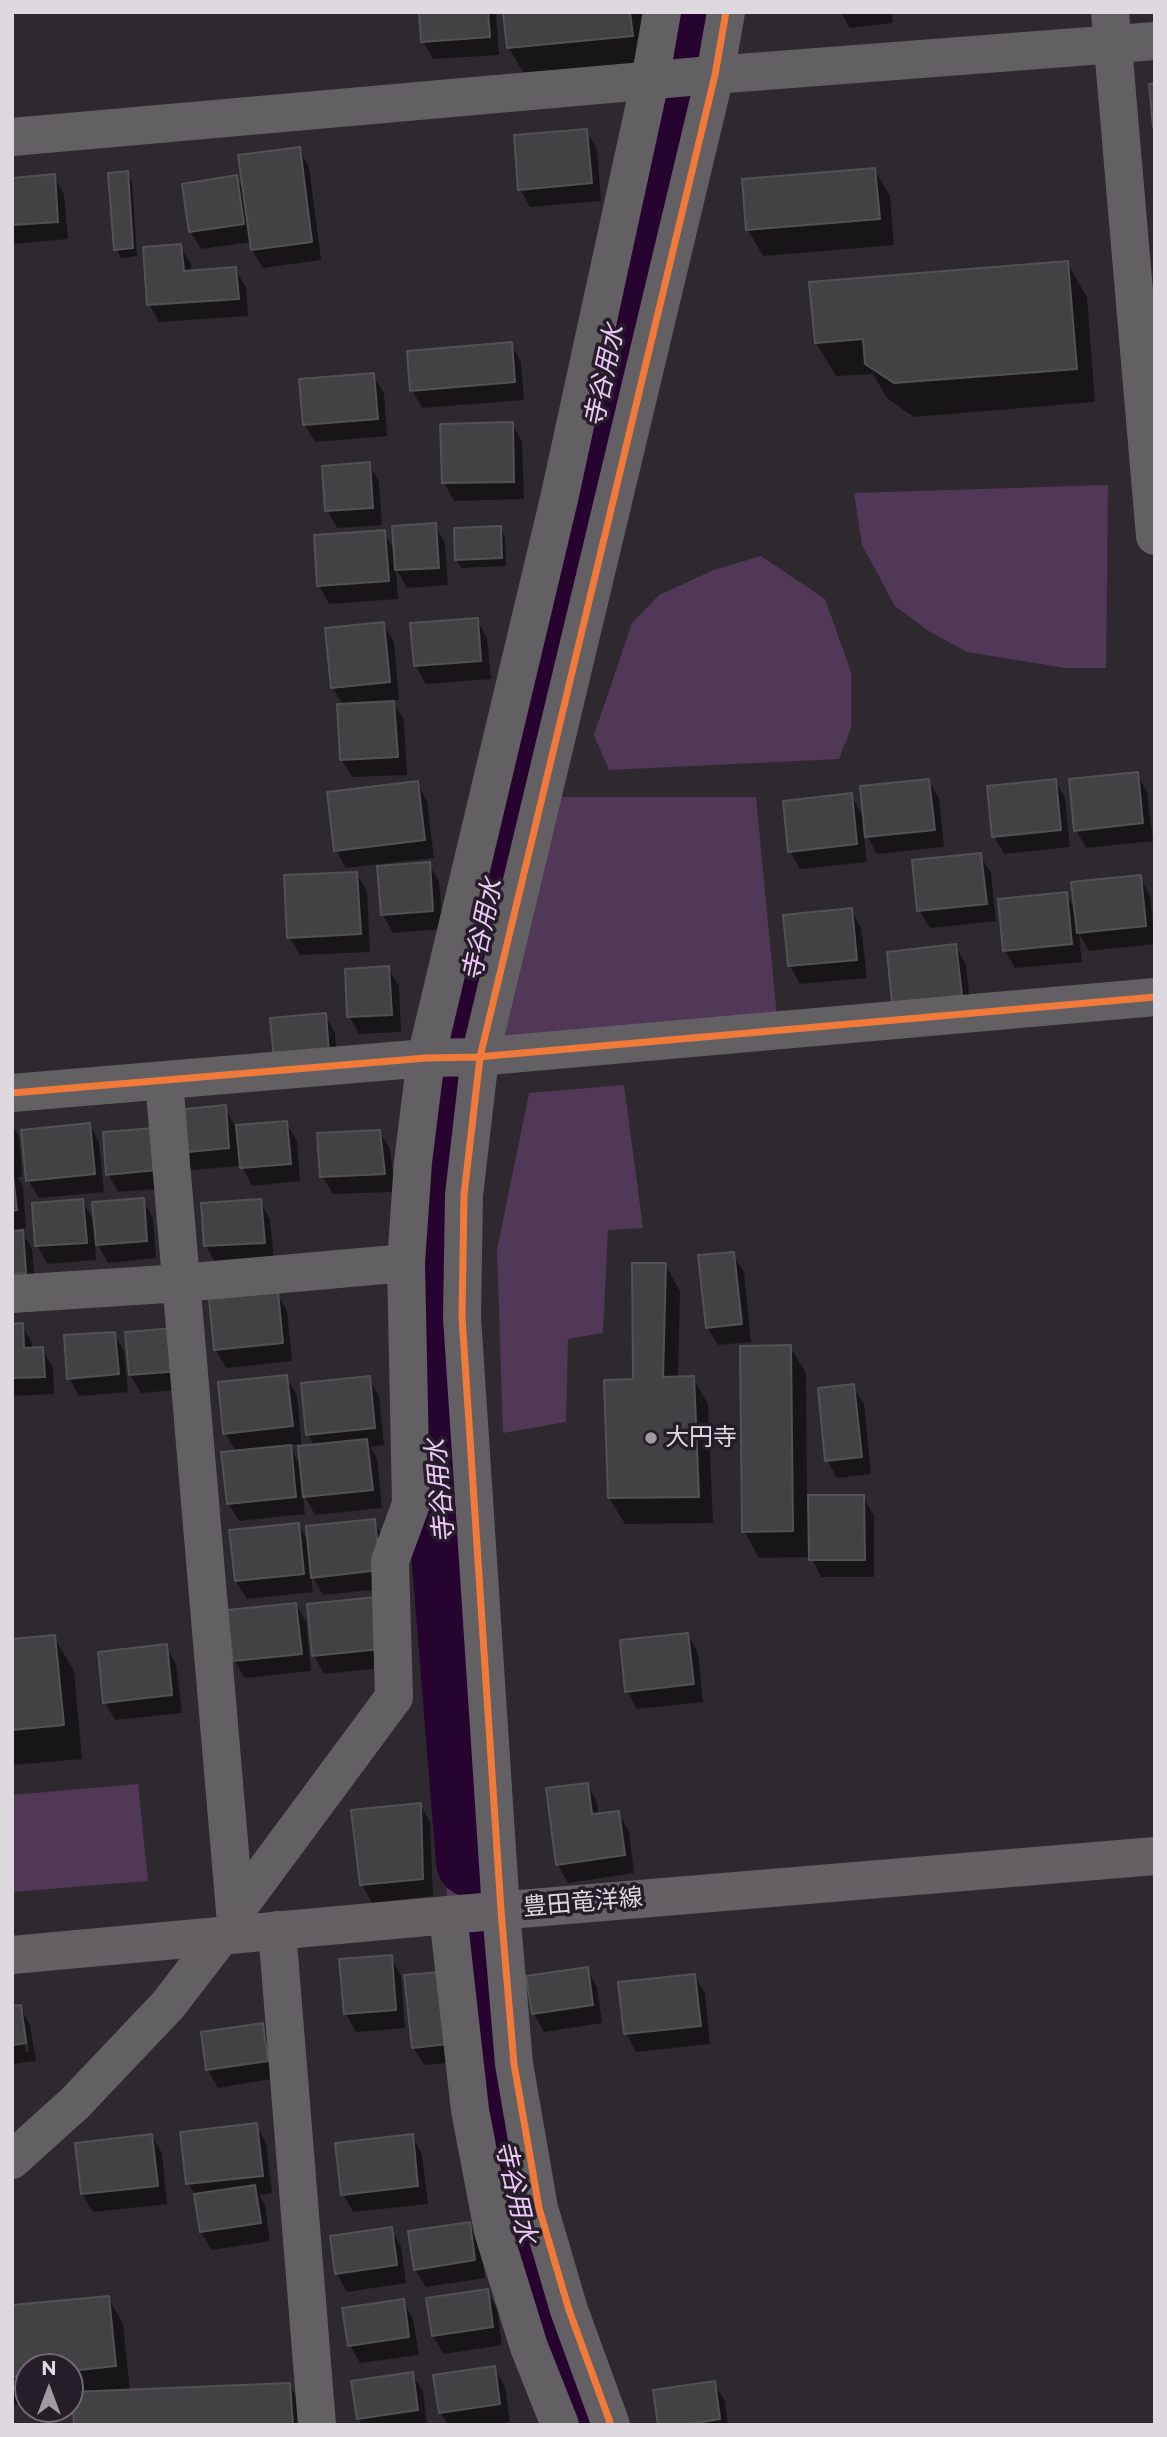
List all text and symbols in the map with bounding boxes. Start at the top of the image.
water label: 寺谷用水 [579,322,631,430]
water label: 寺谷用水 [457,876,509,984]
place label: 大円寺 [665,1424,737,1452]
marker: 大円寺 [643,1430,659,1446]
water label: 寺谷用水 [421,1438,461,1544]
street label: 豊田竜洋線 [522,1883,644,1923]
water label: 寺谷用水 [488,2138,542,2246]
north arrow [14,2353,84,2423]
text: N [41,2357,57,2380]

